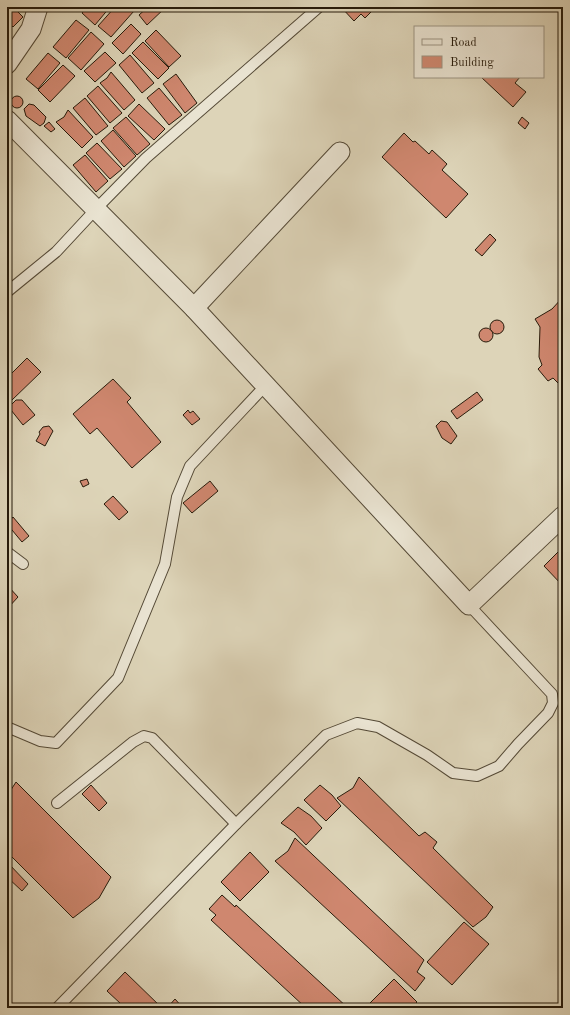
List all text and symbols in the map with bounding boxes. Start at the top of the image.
legend [414,26,544,78]
text: Road [450,37,477,49]
text: Building [450,57,494,69]

